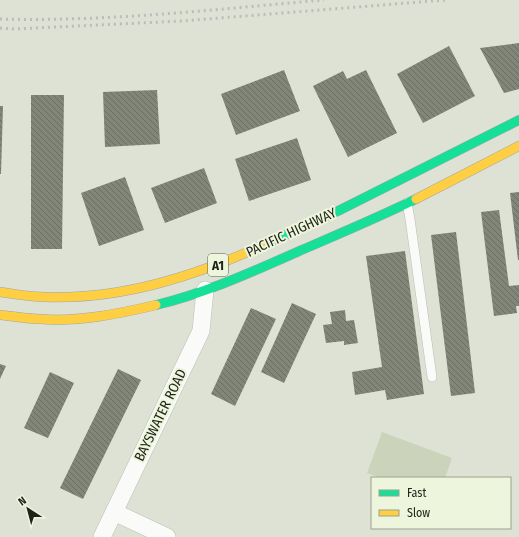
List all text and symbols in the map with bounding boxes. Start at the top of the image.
street label: PACIFIC HIGHWAY [243,204,339,261]
road number: A1 [208,254,228,276]
street label: BAYSWATER ROAD [131,366,190,464]
legend [371,477,511,529]
text: Fast [407,486,426,500]
north arrow [8,489,48,529]
text: N [16,494,29,509]
text: Slow [407,506,430,520]

